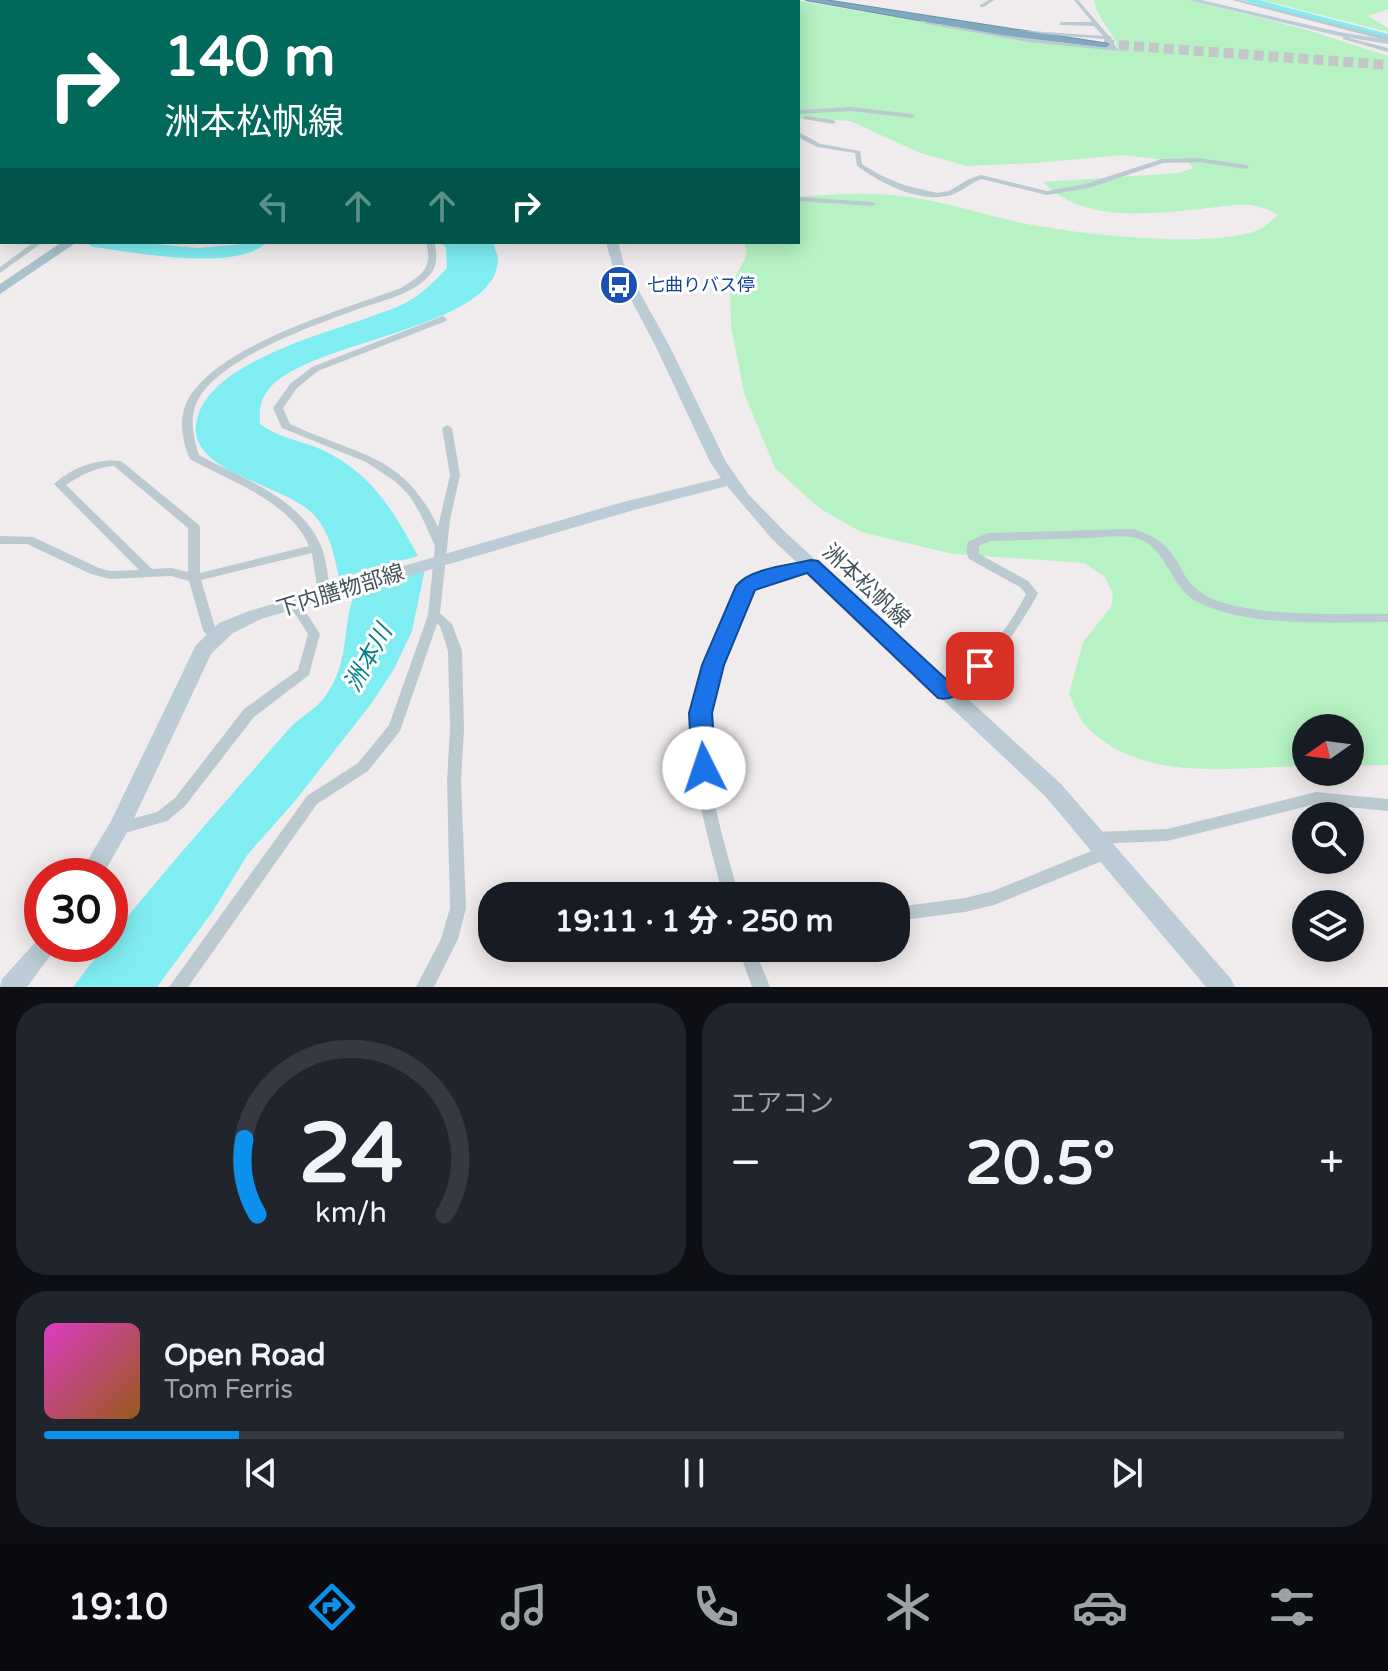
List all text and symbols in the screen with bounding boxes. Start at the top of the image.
text: 140 m [164,24,335,91]
icon: right [32,32,136,136]
text: 洲本松帆線 [164,101,344,144]
icon: left [252,184,296,228]
icon: ahead [336,184,380,228]
icon: ahead [420,184,464,228]
icon: right [504,184,548,228]
bus stop icon: 七曲りバス停 [598,264,640,306]
place label: 七曲りバス停 [647,274,755,296]
street label: 洲本松帆線 [817,539,915,633]
street label: 下内膳物部線 [273,559,407,623]
water label: 洲本川 [338,617,400,697]
pin [946,632,1014,700]
icon: arrive [958,644,1002,688]
north arrow [1292,714,1364,786]
map controls [1292,714,1364,962]
position arrow [662,726,746,810]
button: search [1292,802,1364,874]
speed limit sign: 30 [24,858,128,962]
button: layers [1292,890,1364,962]
text: 19:11 · 1 分 · 250 m [555,903,833,940]
text: エアコン [730,1088,834,1119]
text: 24 [299,1105,403,1205]
text: 20.5° [965,1128,1115,1200]
text: − [730,1137,761,1190]
text: + [1319,1137,1344,1190]
text: km/h [315,1196,387,1230]
text: Open Road [164,1337,325,1374]
text: Tom Ferris [164,1374,293,1405]
icon: previous [239,1451,283,1495]
icon: pause [672,1451,716,1495]
icon: next [1105,1451,1149,1495]
icon: directions [304,1579,360,1635]
icon: music [496,1579,552,1635]
icon: phone [688,1579,744,1635]
icon: climate [880,1579,936,1635]
icon: car [1072,1579,1128,1635]
icon: filters [1264,1579,1320,1635]
text: 19:10 [68,1586,168,1629]

